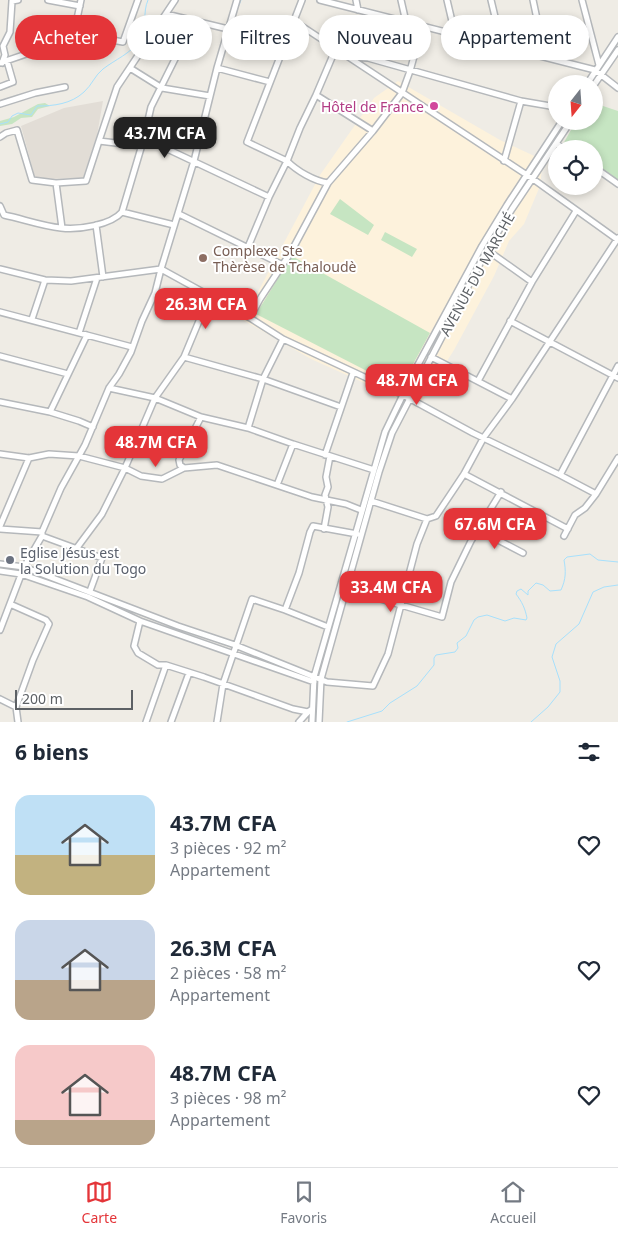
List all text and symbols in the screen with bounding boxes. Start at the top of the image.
chip: Acheter [15,15,117,60]
chip: Louer [127,15,212,60]
chip: Filtres [222,15,309,60]
chip: Nouveau [319,15,431,60]
chip: Appartement [441,15,589,60]
north arrow [548,75,602,130]
map controls [548,75,603,195]
place label: Hôtel de France [321,97,424,116]
marker: Hôtel de France [428,100,440,112]
pin: 43.7M CFA [108,116,222,159]
text: 43.7M CFA [124,122,206,144]
button: locate [548,140,603,195]
street label: AVENUE DU MARCHÉ [435,209,519,339]
place label: Complexe Ste Thèrèse de Tchaloudè [213,241,356,276]
marker: Complexe Ste Thèrèse de Tchaloudè [197,252,209,264]
pin: 26.3M CFA [149,288,263,330]
text: 26.3M CFA [165,293,247,315]
pin: 48.7M CFA [360,364,474,406]
text: 48.7M CFA [376,369,458,391]
pin: 48.7M CFA [99,426,213,468]
text: 48.7M CFA [115,431,197,453]
pin: 67.6M CFA [438,508,552,550]
text: 67.6M CFA [454,513,536,535]
place label: Eglise Jésus est la Solution du Togo [20,543,146,578]
marker: Eglise Jésus est la Solution du Togo [4,554,16,566]
pin: 33.4M CFA [334,570,448,613]
text: 33.4M CFA [350,576,432,598]
scale bar [15,687,132,710]
text: 200 m [22,689,63,708]
text: 6 biens [15,738,89,766]
icon: filters [575,738,603,766]
text: 43.7M CFA [170,809,276,837]
icon: home [55,815,115,875]
icon: heart [575,831,603,859]
text: 3 pièces · 92 m² [170,837,286,859]
text: Appartement [170,859,270,881]
text: 26.3M CFA [170,934,276,962]
icon: home [55,940,115,1000]
icon: heart [575,956,603,984]
text: 2 pièces · 58 m² [170,962,286,984]
text: Appartement [170,984,270,1006]
text: 48.7M CFA [170,1059,276,1087]
icon: home [55,1065,115,1125]
icon: heart [575,1081,603,1109]
text: 3 pièces · 98 m² [170,1087,286,1109]
text: Appartement [170,1109,270,1131]
tab: Carte [82,1178,117,1227]
tab: Favoris [280,1178,327,1227]
tab: Accueil [490,1178,536,1227]

